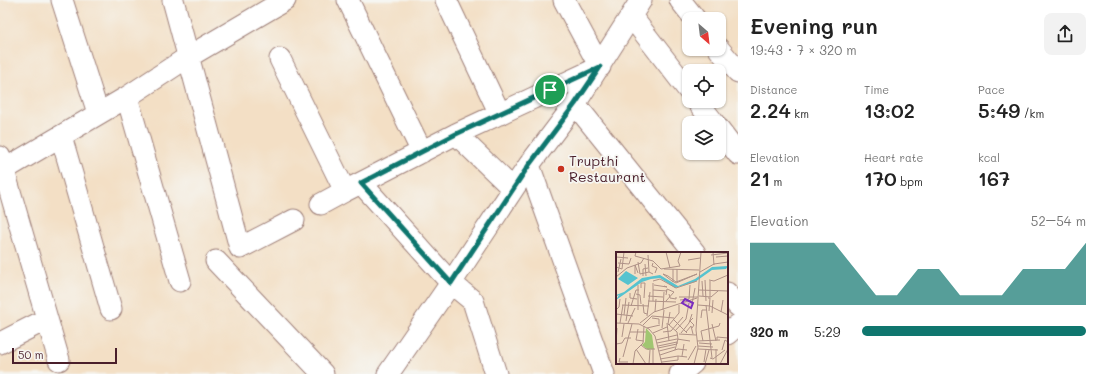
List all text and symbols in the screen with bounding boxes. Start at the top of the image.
text: Evening run [750,11,878,40]
north arrow [682,12,726,56]
map controls [682,12,726,160]
button: share [1044,13,1086,55]
text: 19:43 · 7 × 320 m [750,41,857,58]
button: locate [682,64,726,108]
pin [533,73,567,107]
icon: arrive [539,79,561,101]
text: Distance [750,82,797,97]
text: Time [864,82,889,97]
text: Pace [978,82,1005,97]
text: 2.24 [750,97,791,123]
text: 13:02 [864,97,915,123]
text: 5:49 [978,97,1020,123]
text: km [791,106,809,121]
text: /km [1020,106,1044,121]
button: layers [682,116,726,160]
text: Elevation [750,150,799,165]
text: Heart rate [864,150,923,165]
text: kcal [978,150,1000,165]
place label: Trupthi Restaurant [569,151,646,186]
marker: Trupthi Restaurant [556,164,566,174]
text: 21 [750,165,770,191]
text: 170 [864,165,897,191]
text: 167 [978,165,1010,191]
text: m [770,174,782,189]
text: bpm [897,174,923,189]
text: Elevation [750,212,808,229]
text: 52–54 m [1031,212,1086,229]
inset map [616,252,728,364]
text: 320 m [750,323,788,340]
text: 5:29 [814,323,841,340]
scale bar [12,346,117,365]
text: 50 m [18,347,44,362]

